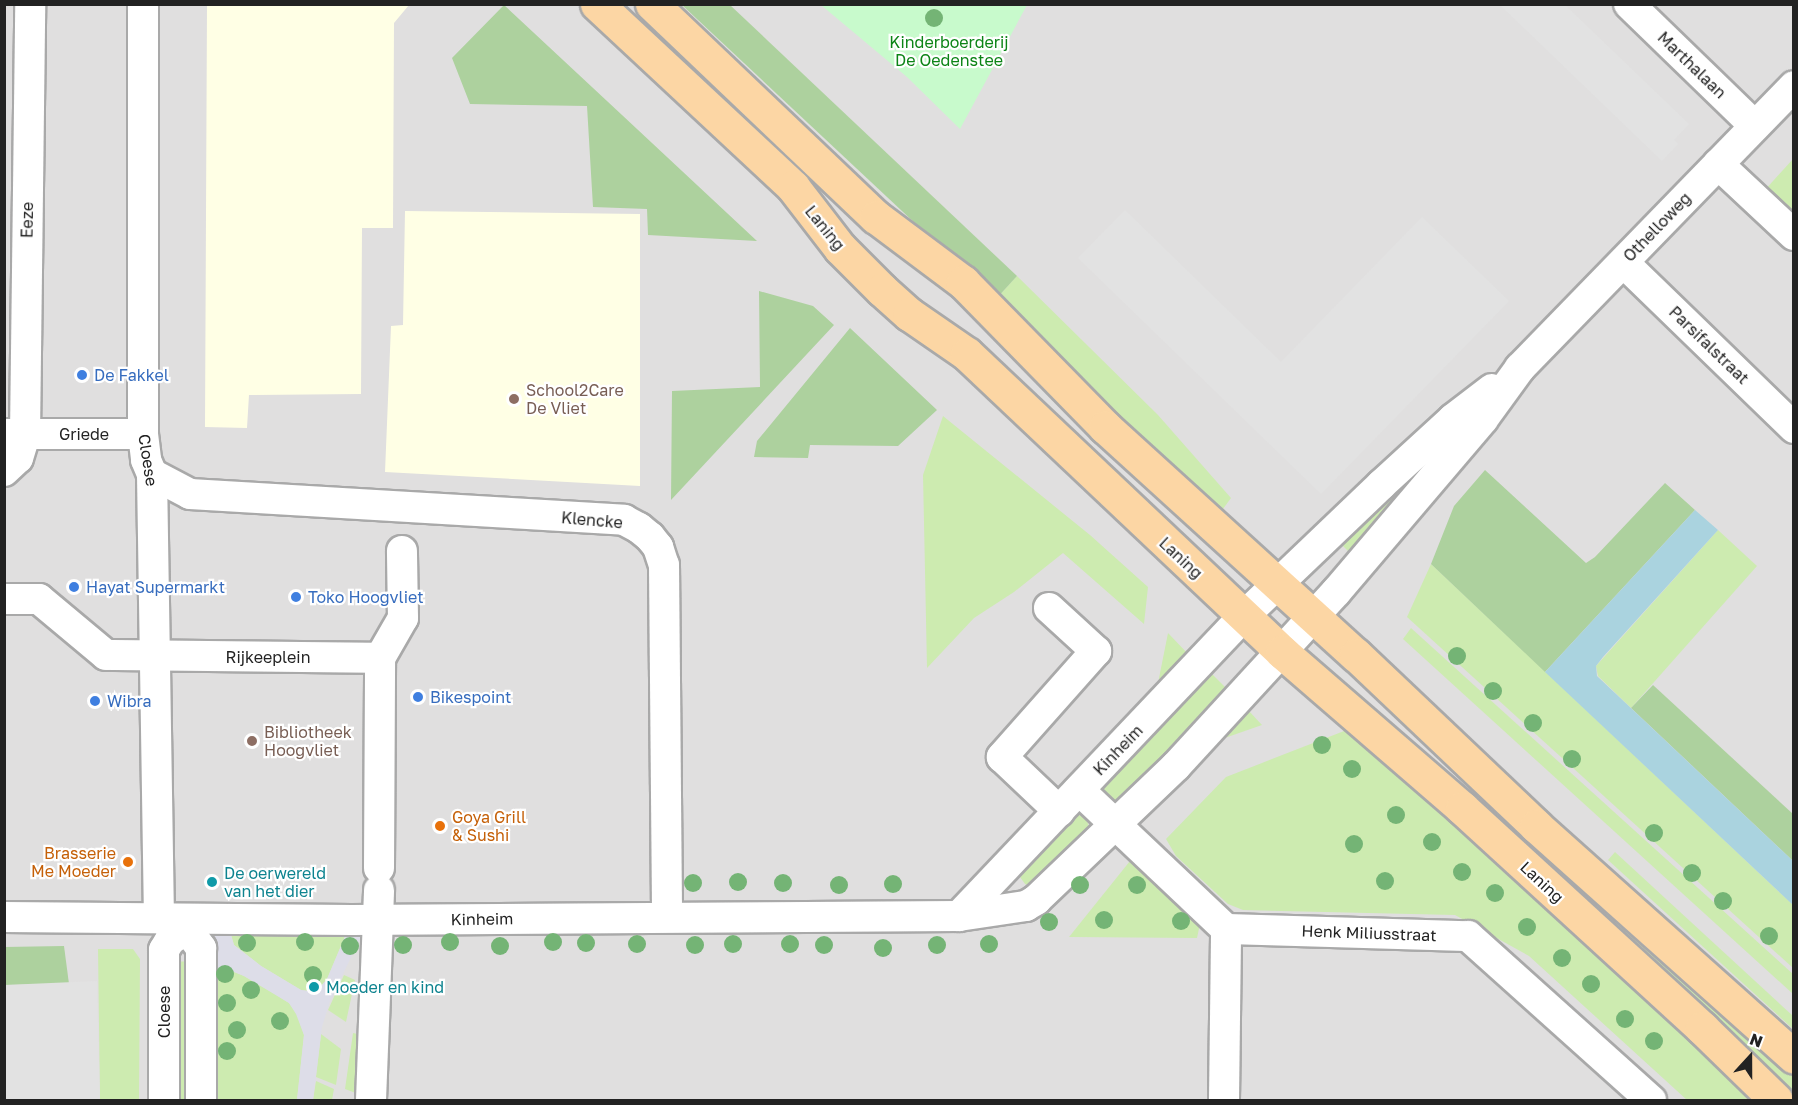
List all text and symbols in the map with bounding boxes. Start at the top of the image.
street label: Marthalaan [1654,28,1730,102]
park label: Kinderboerderij De Oedenstee [889,32,1009,70]
street label: Othelloweg [1619,188,1695,266]
street label: Eeze [17,202,37,238]
street label: Laning [801,202,849,254]
street label: Parsifalstraat [1665,302,1753,388]
place label: De Fakkel [94,365,169,385]
marker: De Fakkel [75,368,89,382]
place label: School2Care De Vliet [526,380,624,418]
marker: School2Care De Vliet [507,392,521,406]
street label: Griede [59,424,109,444]
street label: Cloese [134,433,162,487]
street label: Klencke [560,508,624,532]
street label: Laning [1155,533,1207,583]
place label: Hayat Supermarkt [86,577,225,597]
marker: Hayat Supermarkt [67,580,81,594]
place label: Toko Hoogvliet [308,587,424,607]
marker: Toko Hoogvliet [289,590,303,604]
street label: Rijkeeplein [226,647,310,667]
place label: Bikespoint [430,687,511,707]
marker: Bikespoint [411,690,425,704]
place label: Wibra [107,691,152,711]
marker: Wibra [88,694,102,708]
street label: Kinheim [1089,721,1147,779]
place label: Bibliotheek Hoogvliet [264,722,352,760]
marker: Bibliotheek Hoogvliet [245,734,259,748]
place label: Goya Grill & Sushi [452,807,526,845]
marker: Goya Grill & Sushi [433,819,447,833]
place label: Brasserie Me Moeder [31,843,116,881]
marker: Brasserie Me Moeder [121,855,135,869]
street label: Laning [1516,857,1568,907]
place label: De oerwereld van het dier [224,863,326,901]
marker: De oerwereld van het dier [205,875,219,889]
street label: Kinheim [450,909,514,929]
street label: Henk Miliusstraat [1301,921,1437,945]
place label: Moeder en kind [326,977,444,997]
marker: Moeder en kind [307,980,321,994]
street label: Cloese [154,986,174,1038]
north arrow [1720,1027,1780,1087]
text: N [1747,1029,1766,1052]

